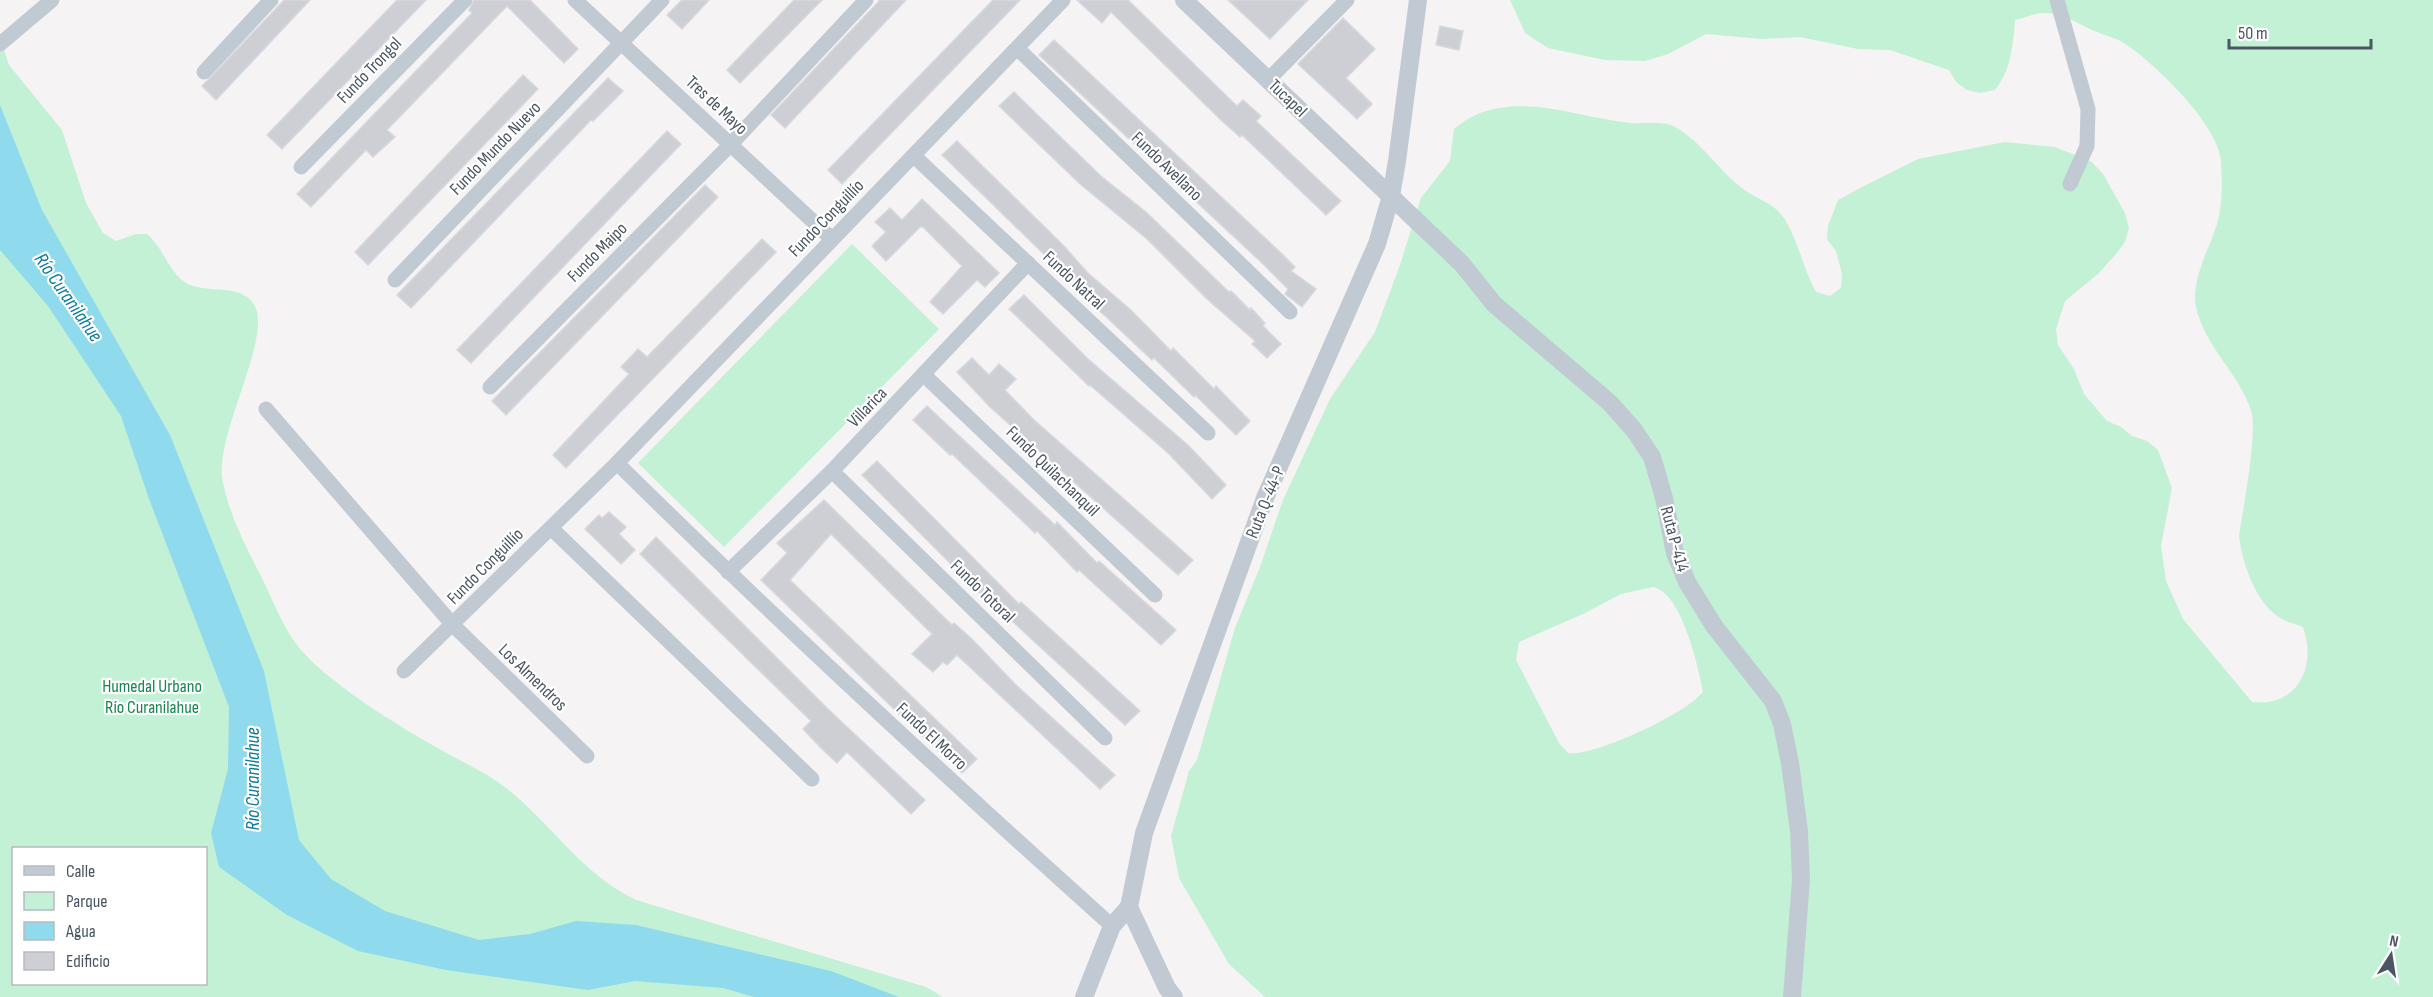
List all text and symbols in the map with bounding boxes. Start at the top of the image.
scale bar [2229,12,2372,50]
text: 50 m [2238,23,2268,44]
street label: Fundo Trongol [333,33,406,108]
street label: Tres de Mayo [681,71,752,139]
street label: Tucapel [1264,75,1311,122]
street label: Fundo Mundo Nuevo [446,97,545,199]
street label: Fundo Avellano [1127,127,1206,205]
street label: Fundo Conguillío [784,175,868,261]
street label: Fundo Maipo [563,218,632,287]
street label: Fundo Natral [1038,247,1109,314]
water label: Río Curanilahue [29,248,108,347]
street label: Villarica [843,383,891,432]
street label: Fundo Quilachanquil [1002,422,1104,521]
street label: Ruta Q-44-P [1242,463,1290,541]
street label: Ruta P-414 [1656,504,1693,574]
street label: Fundo Conguillío [443,524,528,609]
street label: Fundo Totoral [946,556,1019,627]
street label: Los Almendros [494,639,571,715]
park label: Humedal Urbano Río Curanilahue [102,676,202,718]
street label: Fundo El Morro [892,698,971,774]
water label: Río Curanilahue [241,727,265,831]
legend [12,847,207,985]
text: Calle [66,861,95,882]
text: Parque [66,891,107,912]
text: Agua [65,921,96,942]
north arrow [2361,925,2421,985]
text: N [2388,932,2400,952]
text: Edificio [66,951,110,972]

